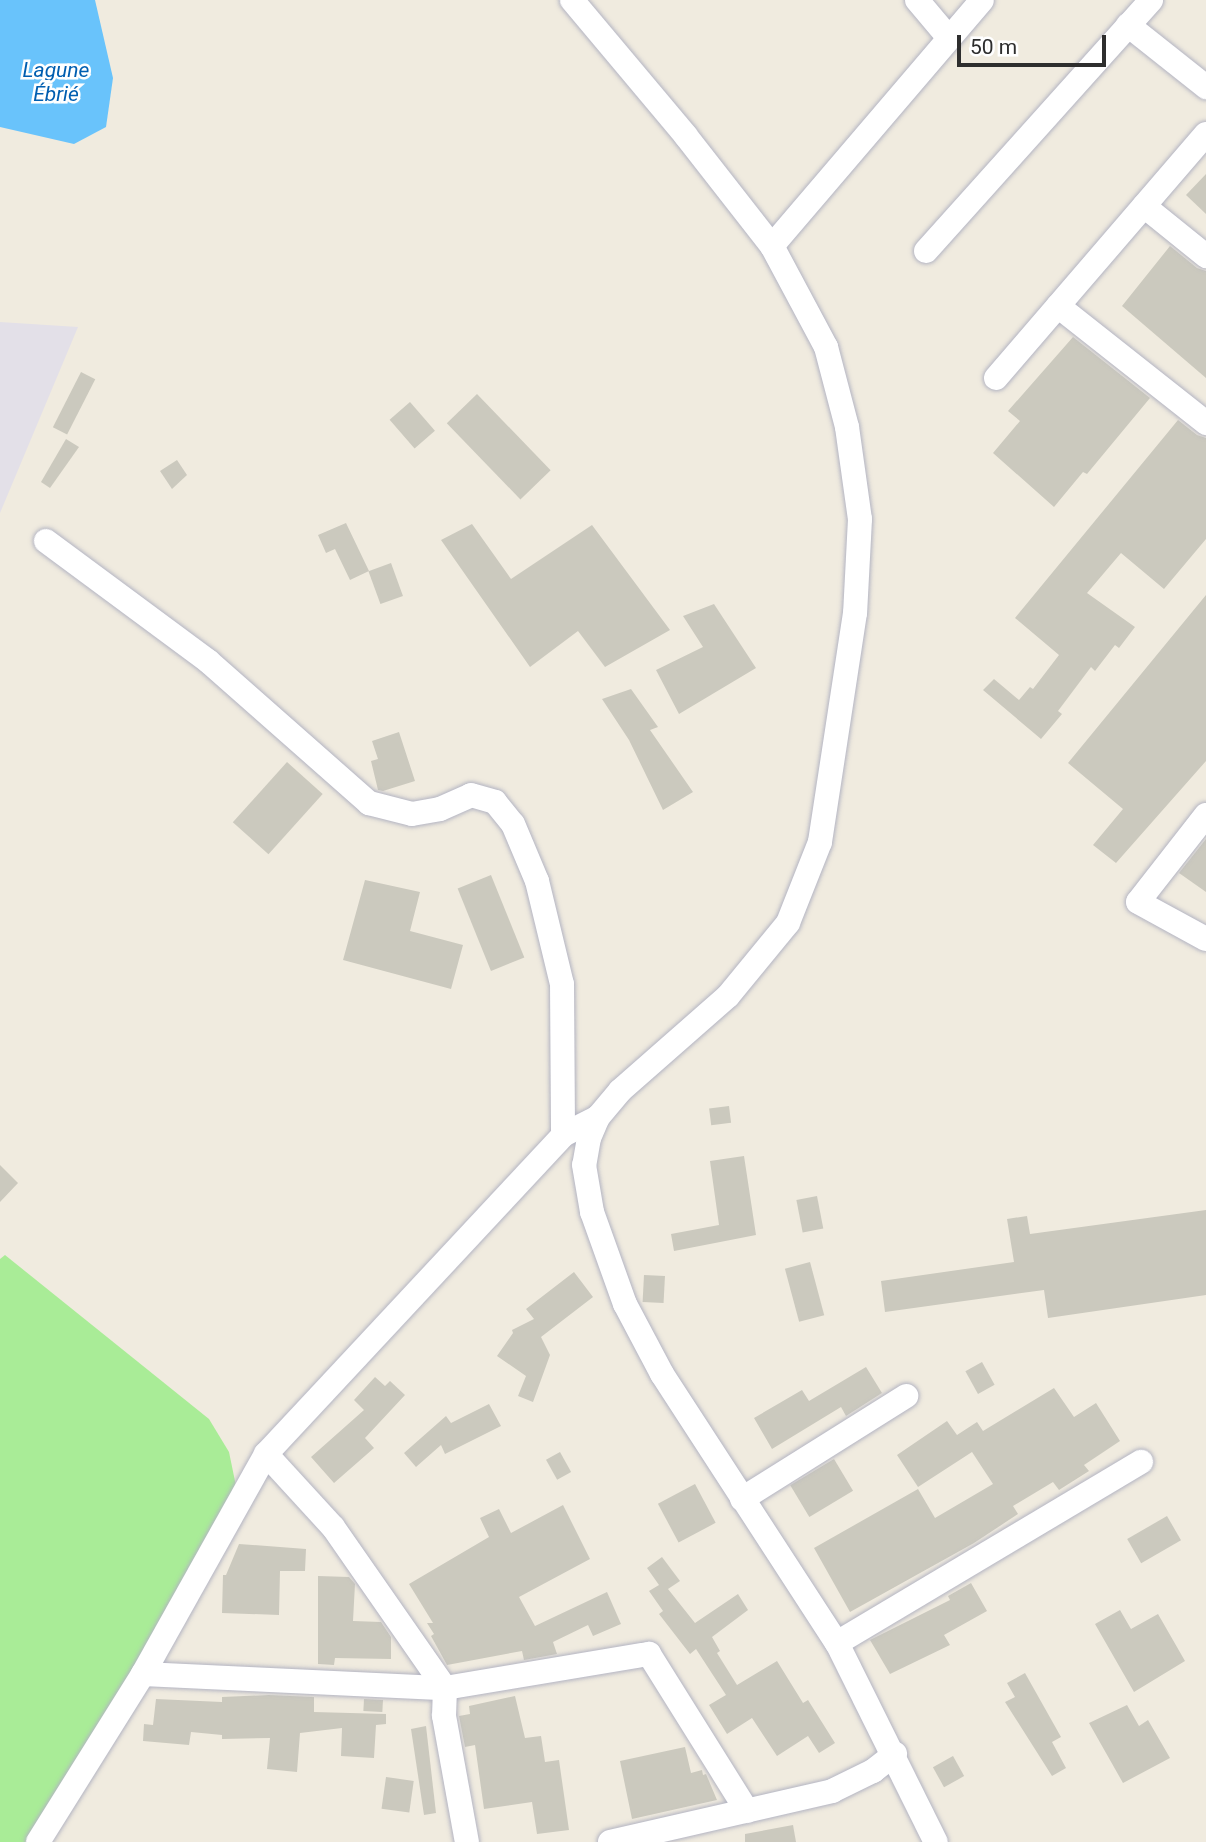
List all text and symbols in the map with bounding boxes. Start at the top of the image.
scale bar [961,21,1110,65]
text: 50 m [970,35,1017,59]
water label: Lagune Ébrié [23,57,89,107]

